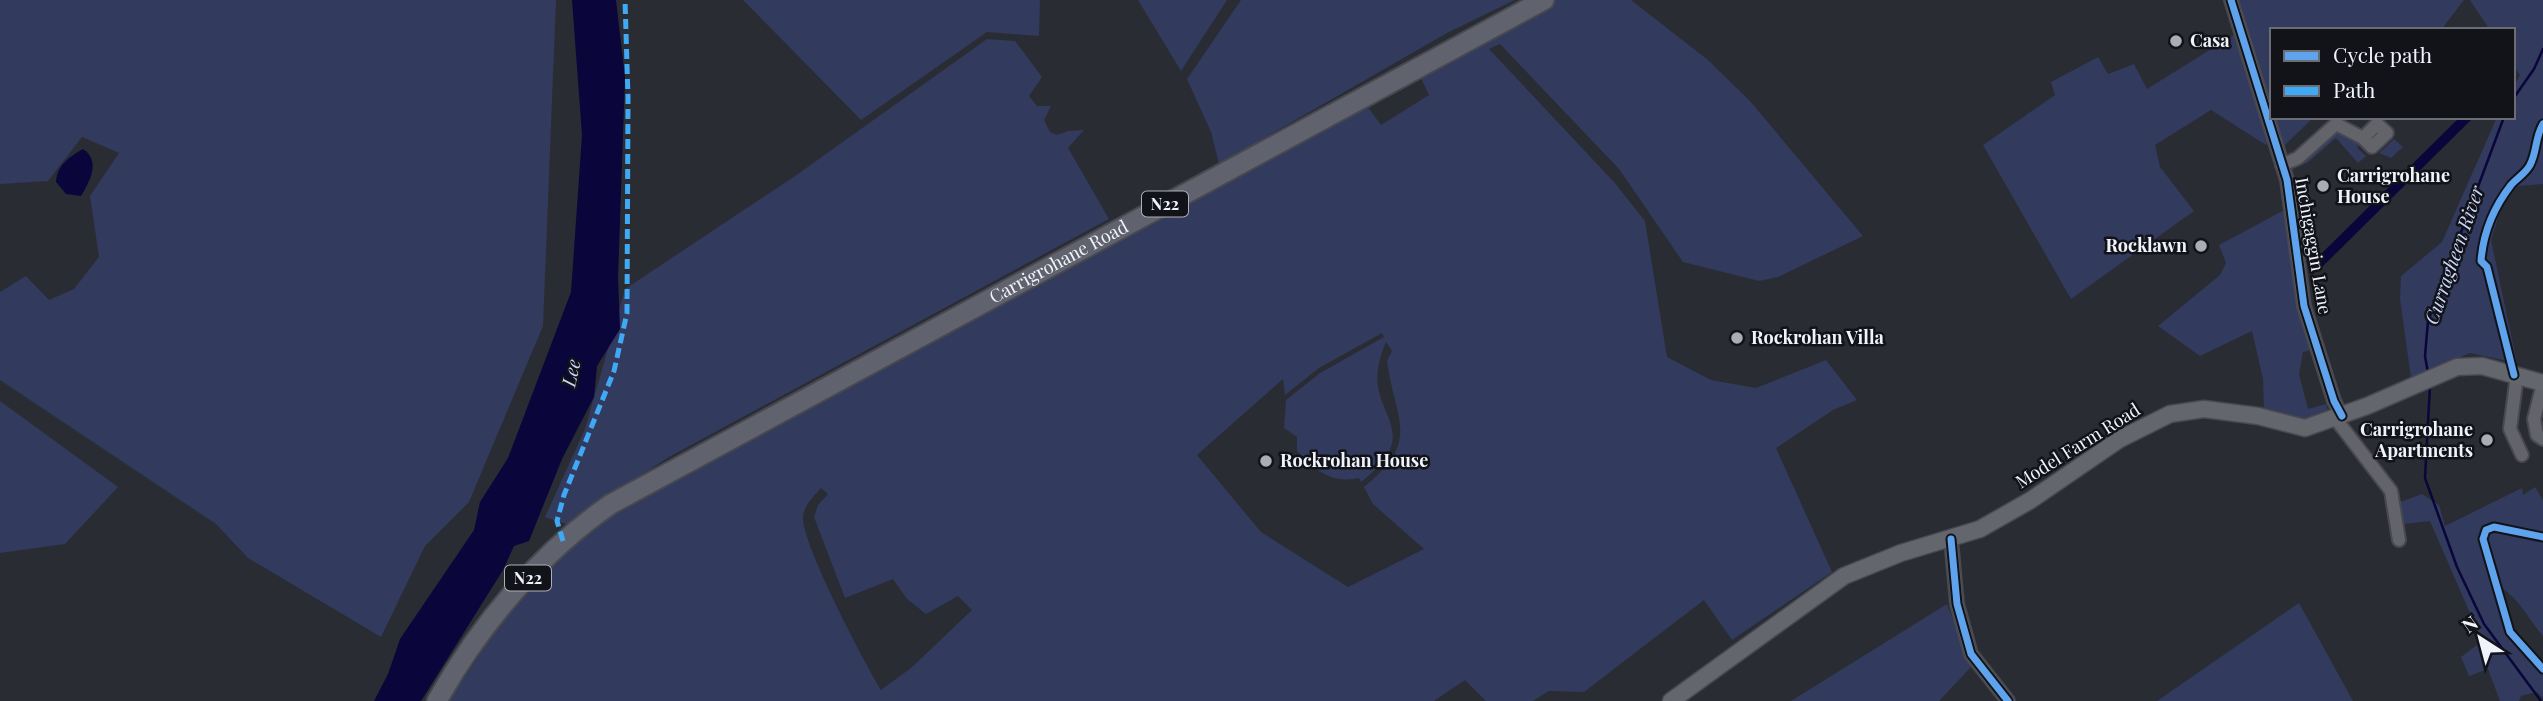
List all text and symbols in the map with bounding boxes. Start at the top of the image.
place label: Casa [2190,28,2230,52]
legend [2270,28,2515,119]
marker: Casa [2168,33,2184,49]
text: Cycle path [2333,40,2433,68]
text: Path [2333,75,2376,103]
place label: Carrigrohane House [2337,163,2450,208]
street label: Inchigaggin Lane [2290,175,2338,316]
marker: Carrigrohane House [2315,178,2331,194]
water label: Curragheen River [2417,181,2489,327]
road number: N22 [1142,192,1188,216]
street label: Carrigrohane Road [985,214,1132,308]
place label: Rocklawn [2105,233,2187,257]
marker: Rocklawn [2193,238,2209,254]
place label: Rockrohan Villa [1751,325,1885,349]
marker: Rockrohan Villa [1729,330,1745,346]
water label: Lee [554,357,586,390]
street label: Model Farm Road [2011,397,2145,493]
place label: Carrigrohane Apartments [2360,417,2473,462]
marker: Carrigrohane Apartments [2479,432,2495,448]
place label: Rockrohan House [1280,448,1428,472]
marker: Rockrohan House [1258,453,1274,469]
road number: N22 [505,566,551,590]
north arrow [2445,603,2515,673]
text: N [2456,609,2483,638]

